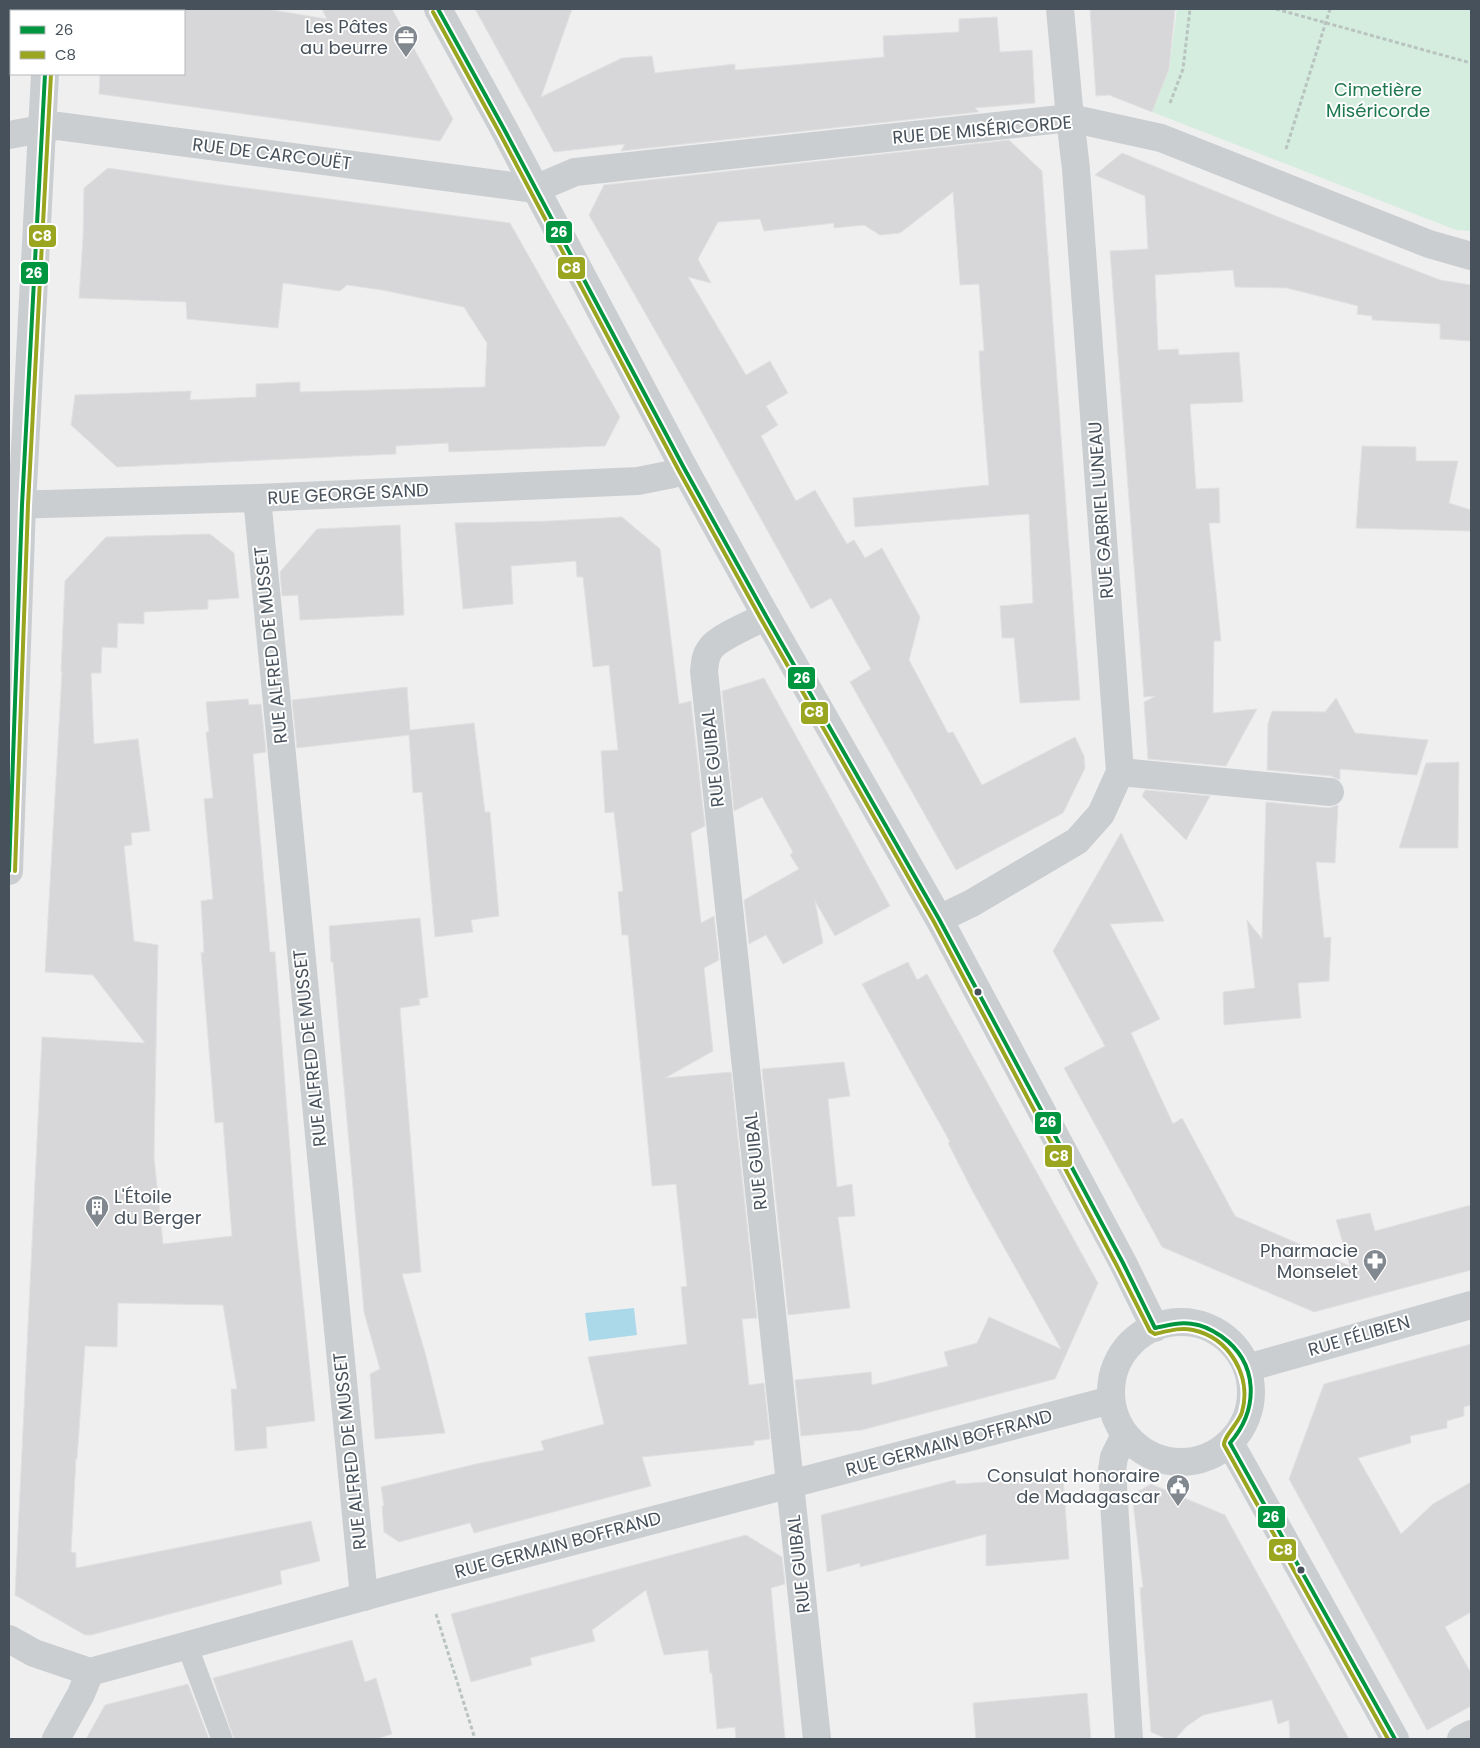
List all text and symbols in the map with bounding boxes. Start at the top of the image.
legend [10,10,185,75]
place label: Les Pâtes au beurre [300,14,388,60]
text: 26 [55,19,73,40]
office icon: Les Pâtes au beurre [393,24,419,58]
text: C8 [55,44,76,65]
park label: Cimetière Miséricorde [1326,77,1430,123]
street label: RUE DE MISÉRICORDE [891,109,1073,150]
street label: RUE DE CARCOUËT [191,131,353,176]
line badge: 26 [545,220,573,244]
text: 26 [551,222,568,242]
line badge: C8 [28,224,57,248]
text: C8 [32,226,52,246]
line badge: C8 [557,256,586,280]
text: C8 [561,258,581,278]
line badge: 26 [20,261,49,285]
text: 26 [26,263,43,283]
street label: RUE GABRIEL LUNEAU [1082,421,1119,599]
street label: RUE GEORGE SAND [267,477,429,510]
street label: RUE ALFRED DE MUSSET [248,545,293,745]
line badge: 26 [787,666,816,690]
text: 26 [794,668,811,688]
line badge: C8 [800,701,829,725]
text: C8 [804,702,824,722]
street label: RUE GUIBAL [695,707,730,808]
street label: RUE ALFRED DE MUSSET [287,948,332,1148]
unlabelled marker [973,987,983,997]
street label: RUE GUIBAL [738,1110,773,1211]
line badge: 26 [1034,1111,1062,1135]
text: 26 [1040,1112,1057,1132]
line badge: C8 [1044,1144,1073,1168]
text: C8 [1049,1146,1069,1166]
place label: L'Étoile du Berger [114,1184,202,1230]
building icon: L'Étoile du Berger [84,1194,110,1228]
place label: Pharmacie Monselet [1260,1238,1358,1284]
pharmacy icon: Pharmacie Monselet [1362,1248,1388,1282]
street label: RUE FÉLIBIEN [1305,1309,1413,1362]
street label: RUE ALFRED DE MUSSET [327,1351,372,1551]
street label: RUE GERMAIN BOFFRAND [843,1403,1055,1482]
place label: Consulat honoraire de Madagascar [987,1463,1160,1509]
public building icon: Consulat honoraire de Madagascar [1165,1473,1191,1507]
street label: RUE GERMAIN BOFFRAND [452,1505,664,1584]
line badge: 26 [1257,1505,1286,1529]
text: 26 [1263,1507,1280,1527]
street label: RUE GUIBAL [781,1513,816,1614]
line badge: C8 [1268,1538,1297,1562]
text: C8 [1273,1540,1293,1560]
unlabelled marker [1296,1565,1306,1575]

